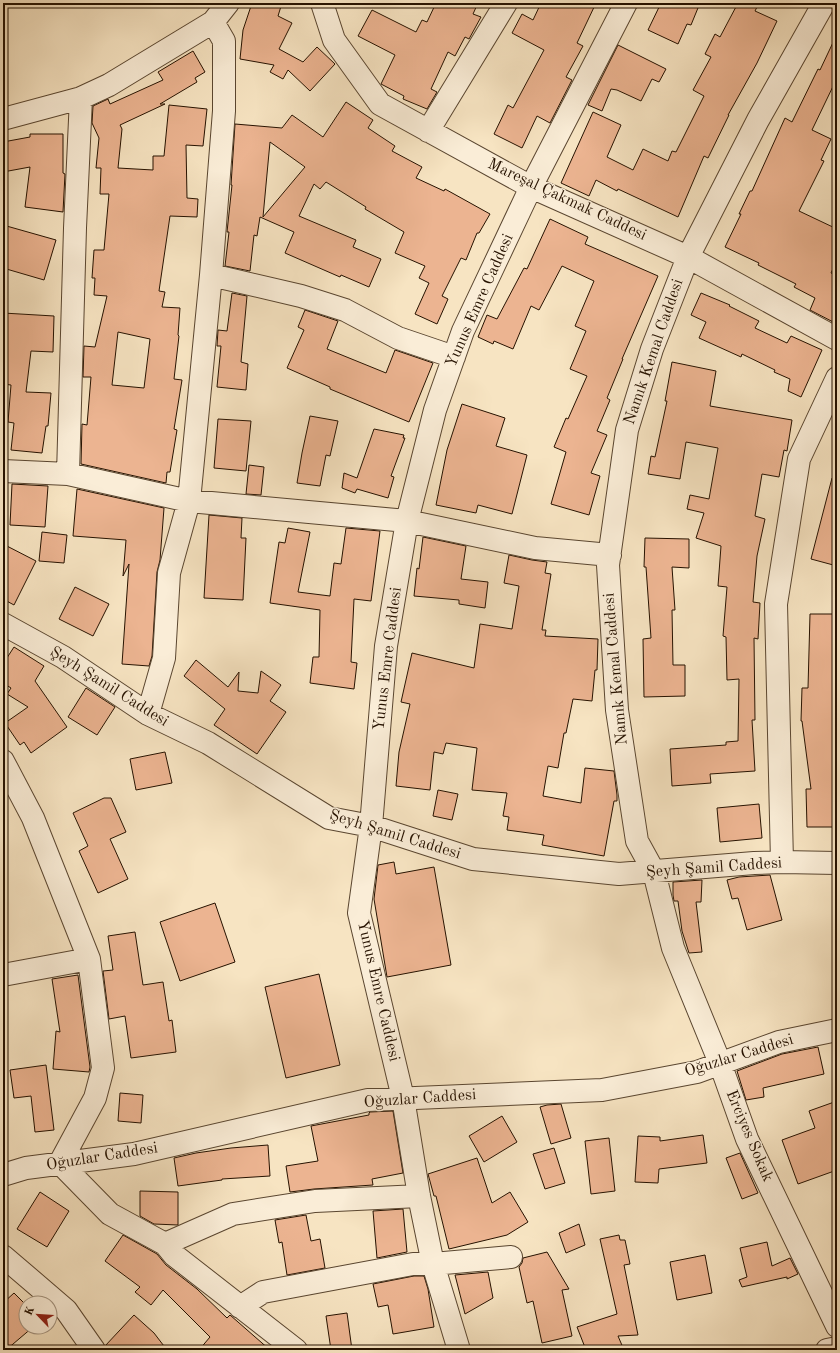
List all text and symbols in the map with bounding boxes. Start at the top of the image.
street label: Mareşal Çakmak Caddesi [485,156,649,244]
street label: Yunus Emre Caddesi [443,232,517,370]
street label: Namık Kemal Caddesi [622,277,686,427]
street label: Yunus Emre Caddesi [371,586,405,732]
street label: Namık Kemal Caddesi [601,592,631,746]
street label: Şeyh Şamil Caddesi [47,644,171,730]
street label: Şeyh Şamil Caddesi [327,807,463,863]
street label: Şeyh Şamil Caddesi [645,855,783,881]
street label: Yunus Emre Caddesi [354,919,402,1063]
street label: Oğuzlar Caddesi [683,1032,795,1080]
street label: Oğuzlar Caddesi [363,1087,477,1111]
street label: Erciyes Sokak [723,1088,775,1184]
street label: Oğuzlar Caddesi [45,1140,159,1174]
north arrow [18,1295,58,1335]
text: K [24,1305,37,1318]

